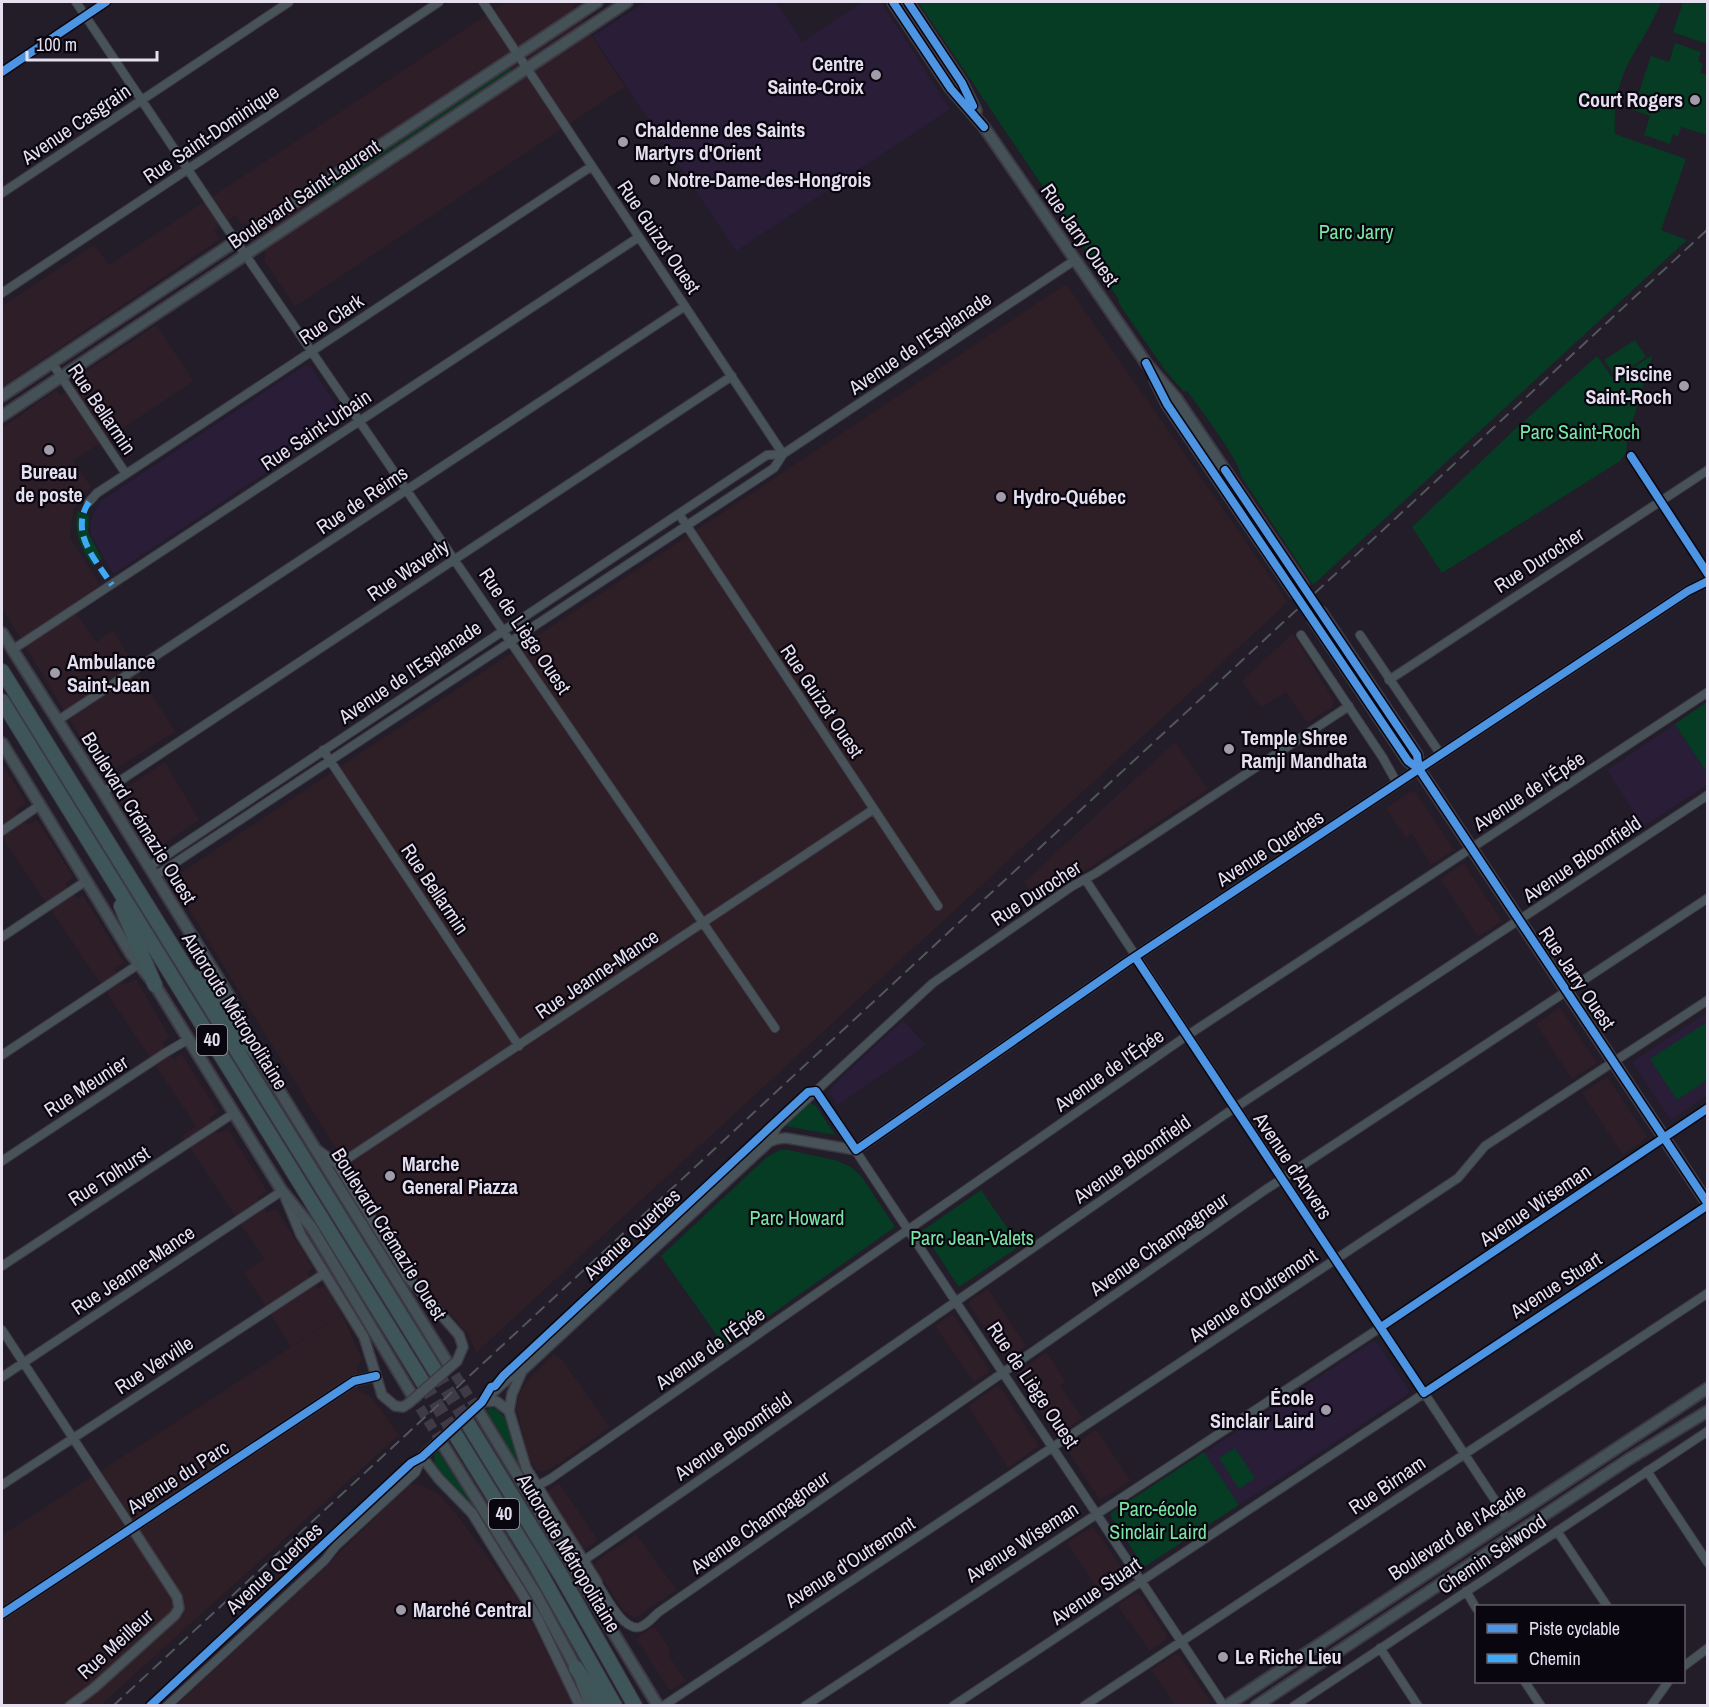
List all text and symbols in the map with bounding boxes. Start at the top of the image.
scale bar [27,24,158,62]
text: 100 m [36,32,77,57]
place label: Centre Sainte-Croix [767,50,865,100]
marker: Centre Sainte-Croix [869,68,883,82]
street label: Avenue Casgrain [15,77,136,171]
street label: Rue Saint-Dominique [137,78,284,189]
place label: Court Rogers [1578,86,1683,113]
marker: Court Rogers [1688,93,1702,107]
place label: Chaldenne des Saints Martyrs d'Orient [635,116,805,166]
street label: Boulevard Saint-Laurent [222,132,385,254]
marker: Chaldenne des Saints Martyrs d'Orient [616,135,630,149]
place label: Notre-Dame-des-Hongrois [667,166,871,193]
marker: Notre-Dame-des-Hongrois [648,173,662,187]
street label: Rue Guizot Ouest [612,175,708,299]
street label: Rue Jarry Ouest [1035,178,1126,292]
park label: Parc Jarry [1319,218,1394,245]
street label: Avenue de l'Esplanade [842,285,996,401]
street label: Rue Clark [293,287,369,350]
street label: Rue Bellarmin [62,358,143,459]
place label: Piscine Saint-Roch [1585,360,1672,410]
marker: Piscine Saint-Roch [1677,379,1691,393]
street label: Rue Saint-Urbain [255,383,376,476]
park label: Parc Saint-Roch [1520,418,1640,445]
marker: Bureau de poste [42,443,56,457]
place label: Bureau de poste [15,458,83,508]
street label: Rue de Reims [311,459,413,540]
place label: Hydro-Québec [1013,483,1126,510]
marker: Hydro-Québec [994,490,1008,504]
street label: Rue Durocher [1489,520,1589,599]
street label: Rue Waverly [362,532,455,607]
street label: Rue de Liège Ouest [473,562,578,699]
street label: Avenue de l'Esplanade [332,614,486,730]
street label: Rue Guizot Ouest [775,639,871,763]
place label: Ambulance Saint-Jean [67,648,155,698]
marker: Ambulance Saint-Jean [48,666,62,680]
place label: Temple Shree Ramji Mandhata [1241,724,1367,774]
street label: Boulevard Crémazie Ouest [76,727,204,909]
marker: Temple Shree Ramji Mandhata [1222,742,1236,756]
street label: Avenue de l'Épée [1467,744,1590,837]
street label: Avenue Querbes [1210,803,1329,893]
street label: Avenue Bloomfield [1516,809,1646,909]
street label: Rue Bellarmin [395,838,476,939]
street label: Rue Durocher [986,853,1086,932]
street label: Rue Jarry Ouest [1533,921,1622,1035]
street label: Rue Jeanne-Mance [530,922,664,1025]
street label: Autoroute Métropolitaine [176,926,295,1094]
street label: Avenue de l'Épée [1048,1022,1169,1118]
road number: 40 [197,1025,227,1055]
street label: Rue Meunier [39,1048,133,1123]
street label: Avenue d'Anvers [1247,1106,1339,1224]
street label: Avenue Bloomfield [1067,1108,1196,1210]
street label: Rue Tolhurst [63,1139,155,1212]
street label: Boulevard Crémazie Ouest [326,1143,454,1325]
place label: Marche General Piazza [402,1150,518,1200]
street label: Avenue Wiseman [1473,1157,1596,1252]
marker: Marche General Piazza [383,1169,397,1183]
street label: Avenue Querbes [577,1182,686,1286]
street label: Avenue Champagneur [1083,1185,1234,1302]
park label: Parc Howard [750,1204,844,1231]
street label: Rue Jeanne-Mance [66,1218,200,1321]
park label: Parc Jean-Valets [910,1224,1034,1251]
street label: Avenue d'Outremont [1182,1241,1323,1348]
street label: Avenue Stuart [1504,1245,1607,1325]
street label: Avenue de l'Épée [649,1300,770,1396]
street label: Rue de Liège Ouest [981,1316,1086,1453]
street label: Rue Verville [109,1329,198,1400]
place label: École Sinclair Laird [1210,1384,1314,1434]
street label: Avenue Bloomfield [668,1385,797,1487]
marker: École Sinclair Laird [1319,1403,1333,1417]
street label: Avenue du Parc [121,1434,234,1520]
street label: Rue Birnam [1343,1449,1431,1520]
street label: Avenue Champagneur [684,1463,835,1580]
street label: Autoroute Métropolitaine [511,1468,627,1637]
street label: Boulevard de l'Acadie [1383,1477,1531,1586]
street label: Avenue Wiseman [959,1495,1083,1589]
park label: Parc-école Sinclair Laird [1109,1495,1207,1545]
road number: 40 [489,1499,519,1529]
street label: Chemin Selwood [1432,1507,1551,1600]
street label: Avenue d'Outremont [779,1509,920,1614]
street label: Avenue Querbes [219,1516,328,1620]
street label: Avenue Stuart [1044,1550,1147,1631]
place label: Marché Central [413,1596,531,1623]
street label: Rue Meilleur [71,1602,159,1685]
marker: Marché Central [394,1603,408,1617]
legend [1475,1605,1685,1683]
text: Piste cyclable [1529,1616,1620,1641]
place label: Le Riche Lieu [1235,1643,1342,1670]
text: Chemin [1529,1646,1581,1671]
marker: Le Riche Lieu [1216,1650,1230,1664]

